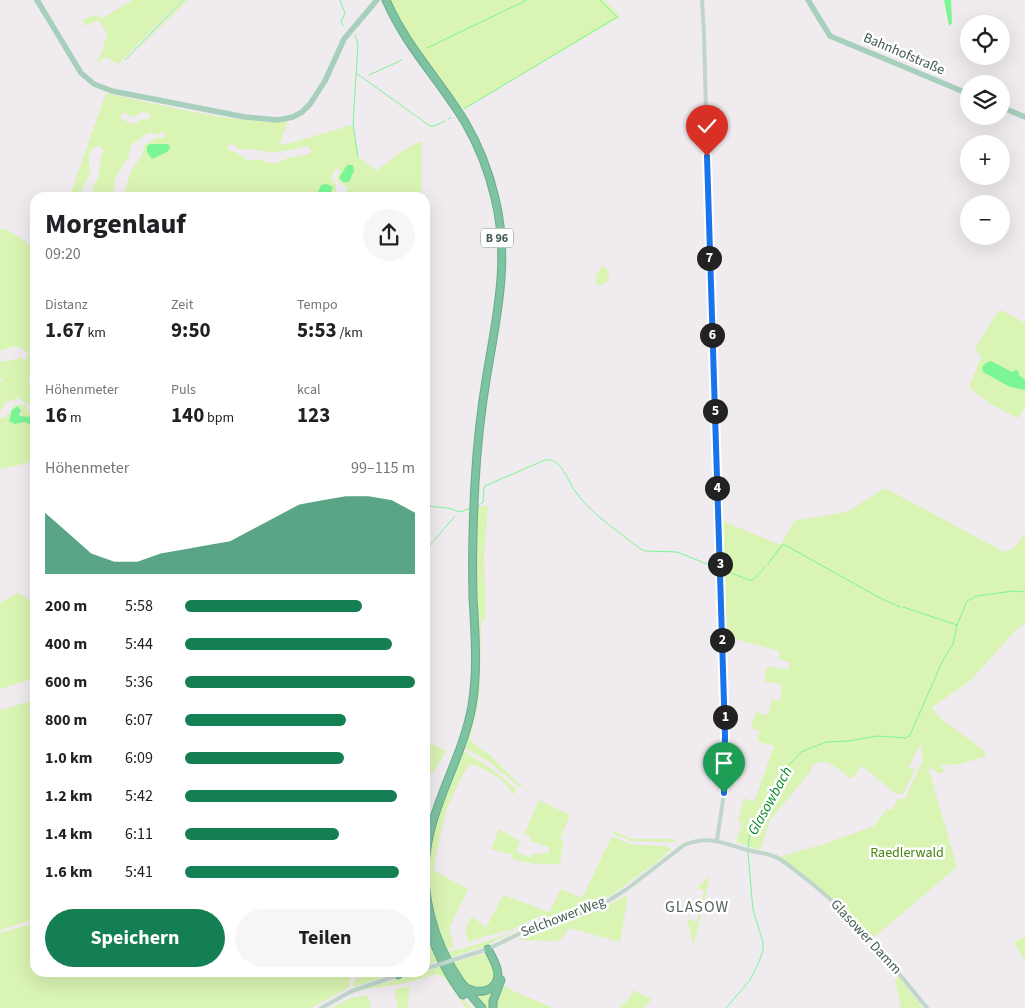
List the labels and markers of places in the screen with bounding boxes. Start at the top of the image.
pin [686,105,728,156]
pin: 7 [696,246,722,270]
pin: 6 [700,322,724,348]
pin: 5 [702,398,728,424]
pin: 4 [704,476,730,500]
pin: 3 [708,552,732,576]
pin: 2 [710,628,734,652]
pin: 1 [712,704,738,730]
pin [703,742,745,793]

